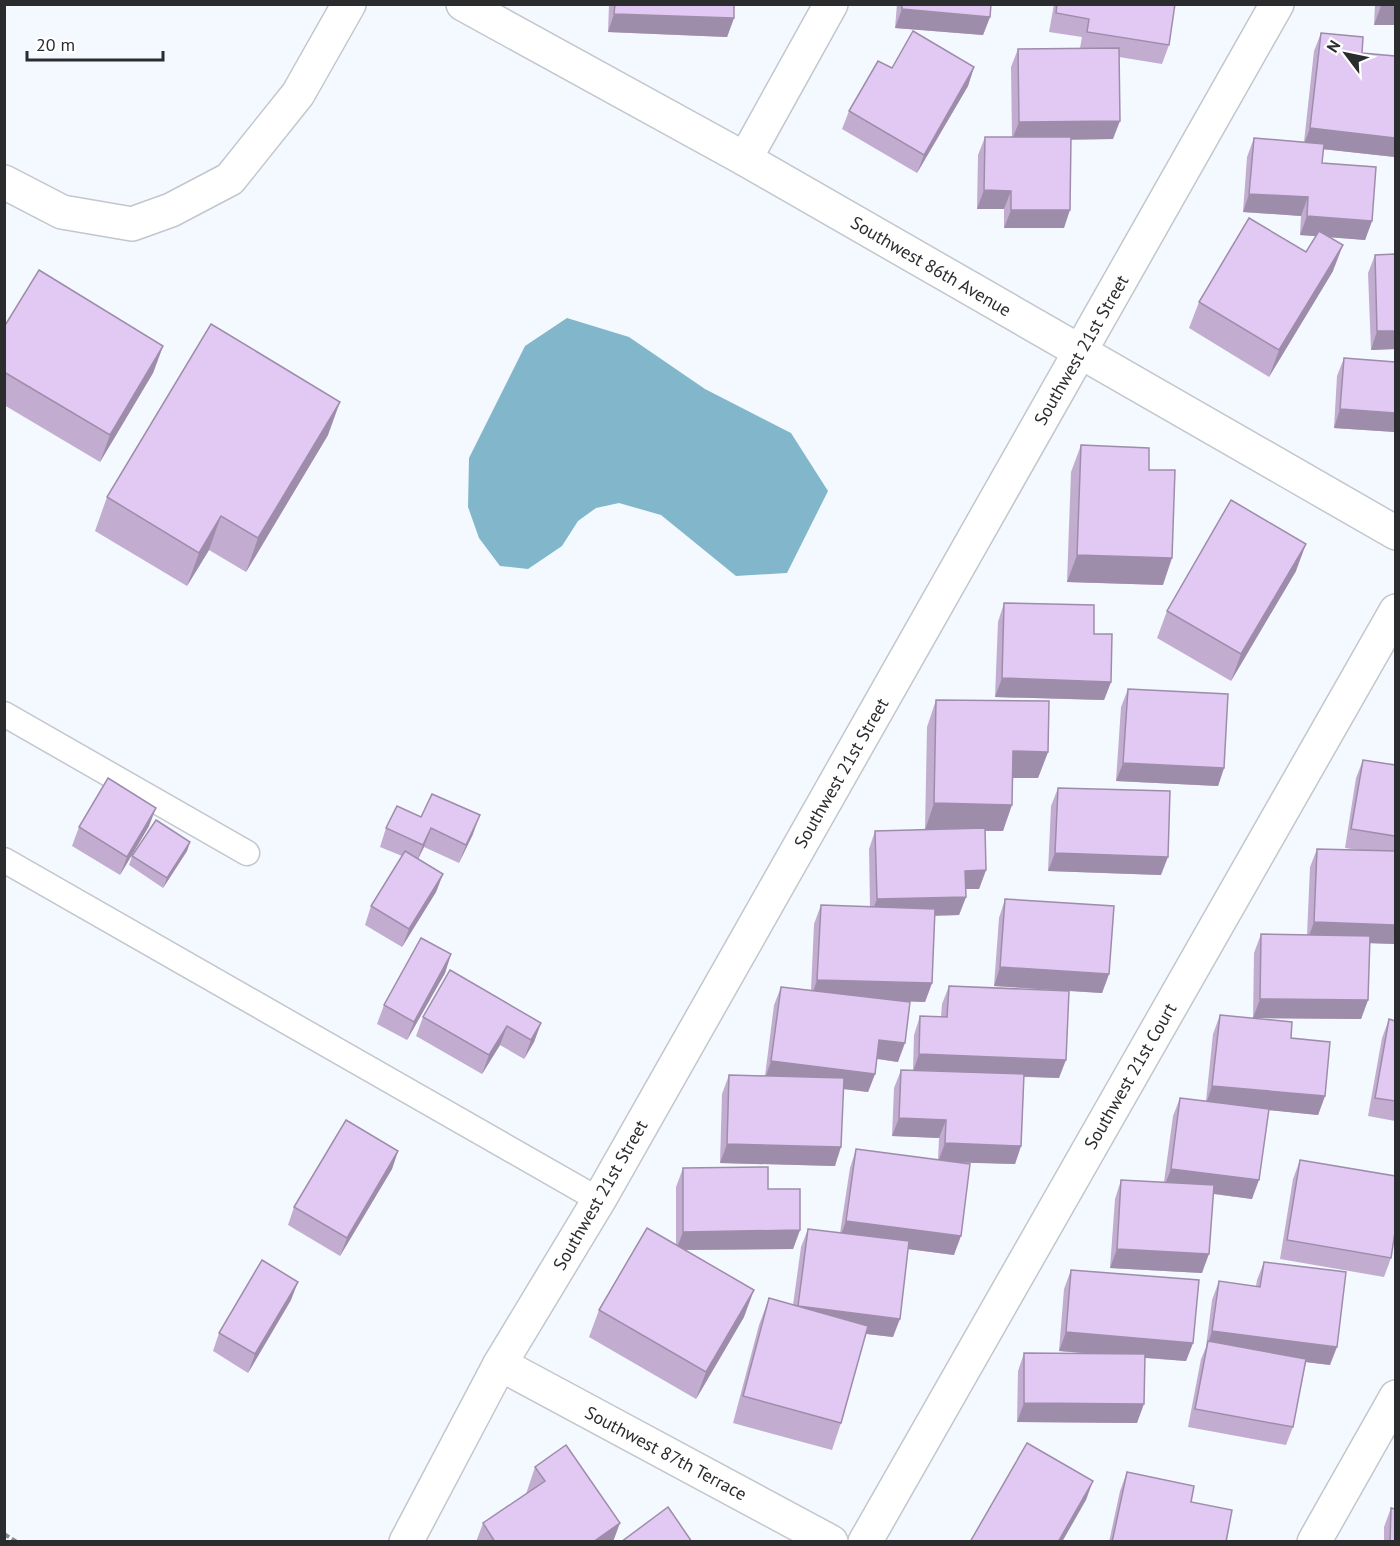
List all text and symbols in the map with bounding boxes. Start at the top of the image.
scale bar [27,24,164,62]
north arrow [1316,24,1376,84]
text: 20 m [36,33,75,56]
text: N [1322,36,1345,56]
street label: Southwest 86th Avenue [847,211,1015,321]
street label: Southwest 21st Street [1029,271,1133,429]
street label: Southwest 21st Street [789,694,893,852]
street label: Southwest 21st Court [1079,999,1181,1153]
street label: Southwest 21st Street [548,1116,652,1274]
street label: Southwest 87th Terrace [581,1401,751,1505]

